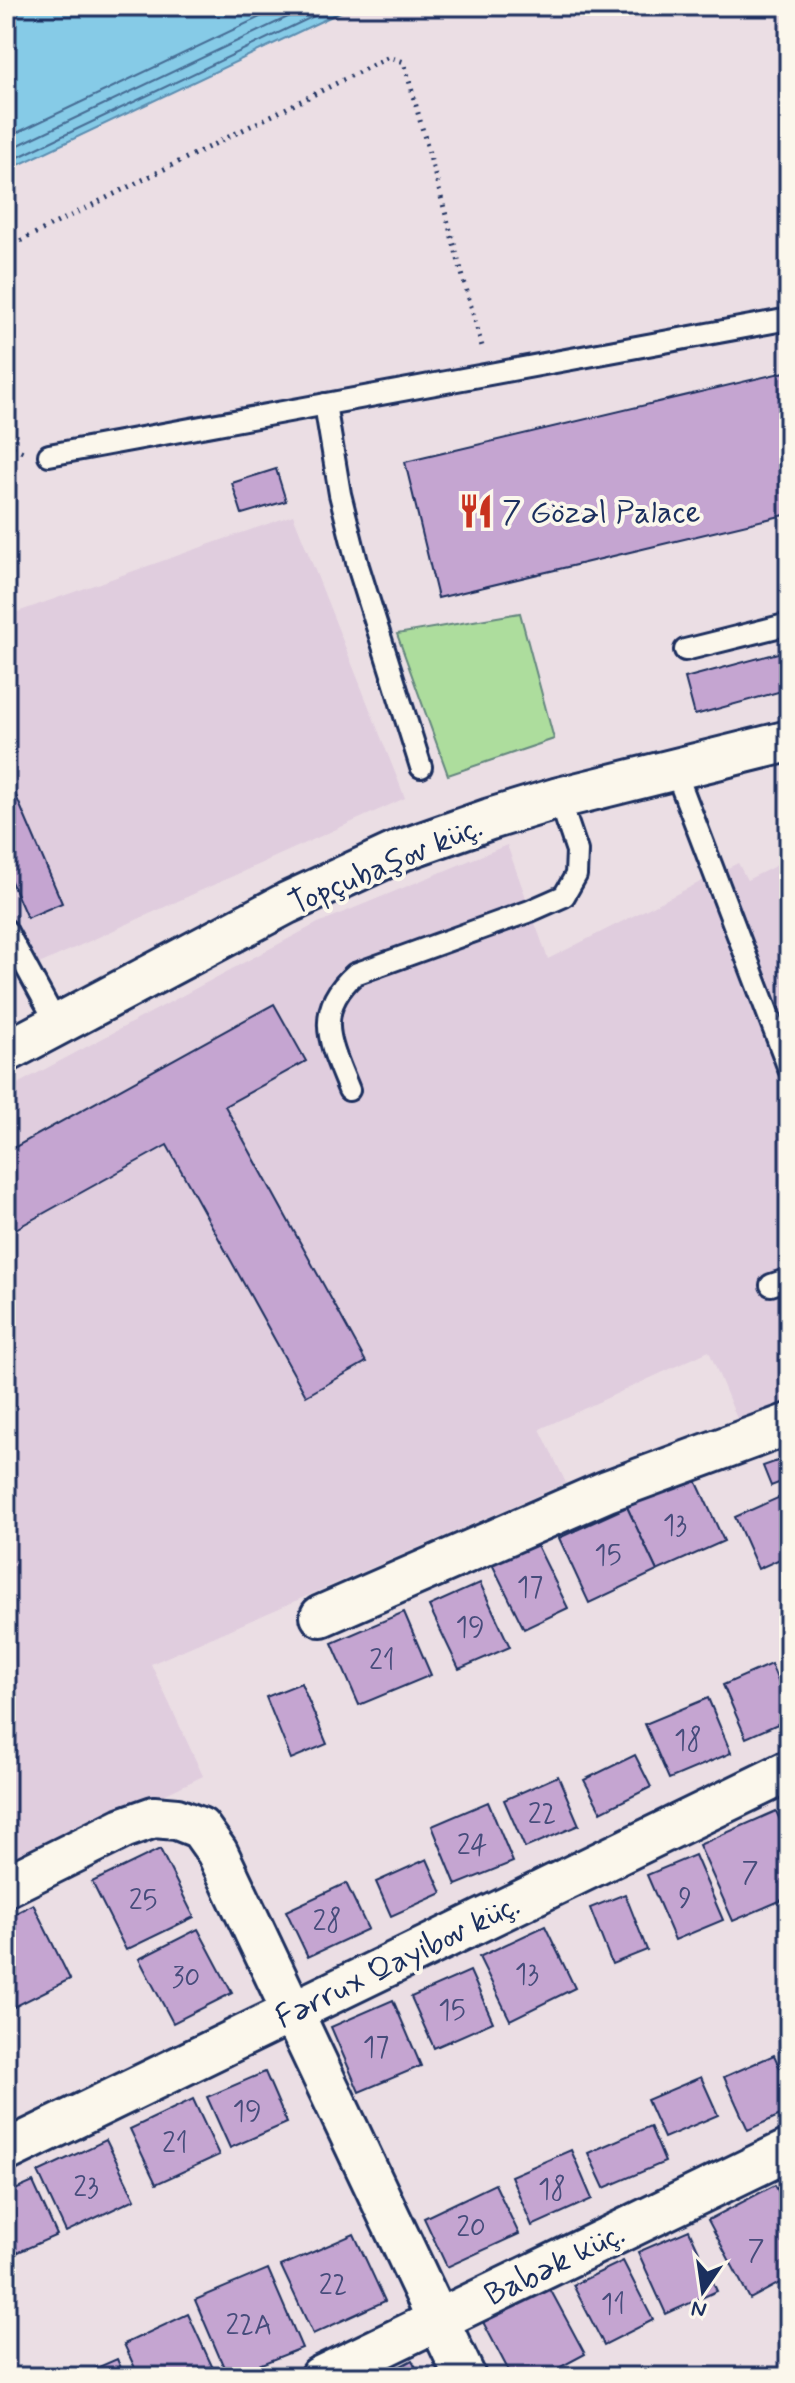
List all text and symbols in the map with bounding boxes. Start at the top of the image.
restaurant icon: 7 Gözəl Palace [457,492,495,530]
place label: 7 Gözəl Palace [502,492,701,534]
street label: Topçubaşov küç. [282,806,489,926]
house number: 13 [663,1508,687,1545]
house number: 15 [594,1538,622,1575]
house number: 17 [517,1570,543,1607]
house number: 19 [455,1610,485,1647]
house number: 21 [369,1643,395,1680]
house number: 18 [674,1723,702,1760]
house number: 22 [528,1797,556,1834]
house number: 24 [457,1828,487,1865]
house number: 7 [742,1855,759,1892]
house number: 9 [678,1881,692,1918]
house number: 25 [129,1883,157,1920]
street label: Fərrux Qayibov küç. [269,1884,527,2039]
house number: 28 [312,1904,342,1941]
house number: 13 [515,1957,539,1994]
house number: 30 [172,1960,200,1997]
house number: 15 [438,1993,466,2030]
house number: 17 [363,2030,389,2067]
house number: 19 [232,2094,262,2131]
house number: 21 [162,2126,188,2163]
house number: 23 [73,2170,99,2207]
house number: 18 [538,2172,566,2209]
house number: 20 [456,2210,486,2247]
street label: Babək küç. [478,2213,632,2317]
house number: 7 [748,2233,765,2270]
north arrow [663,2251,743,2331]
house number: 22 [319,2268,347,2305]
house number: 11 [601,2287,625,2324]
text: N [689,2293,709,2324]
house number: 22A [226,2308,272,2345]

